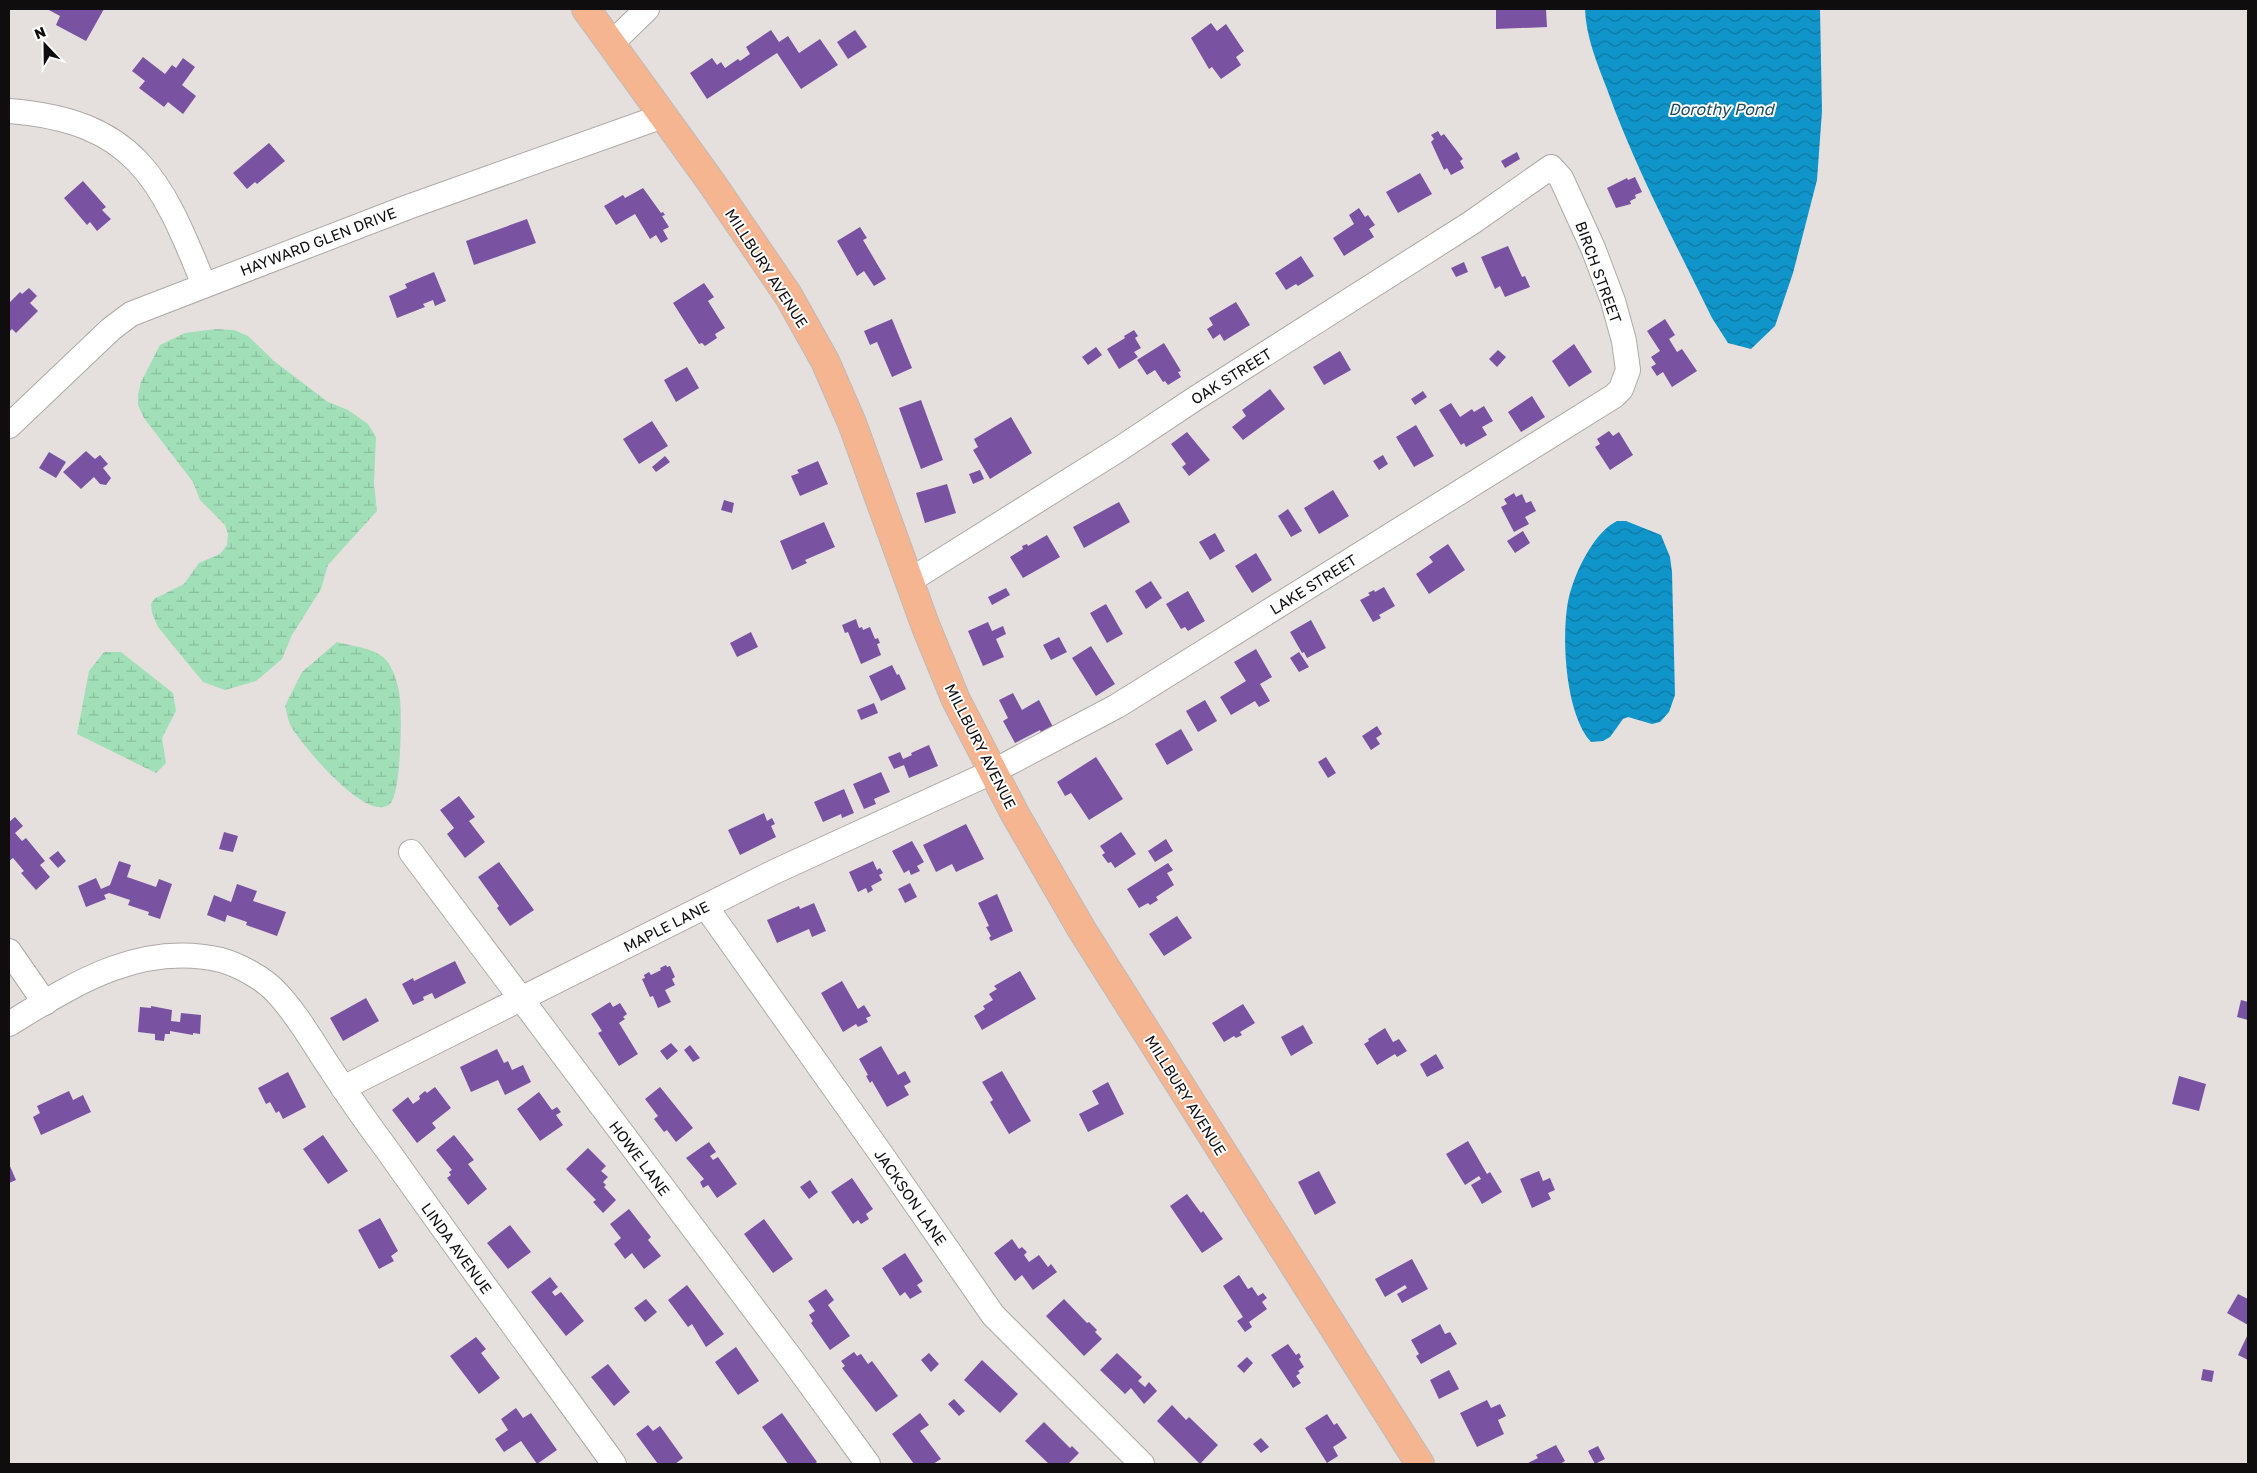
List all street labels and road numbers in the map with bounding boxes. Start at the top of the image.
street label: HAYWARD GLEN DRIVE [237,203,399,279]
street label: MILLBURY AVENUE [722,205,812,331]
street label: BIRCH STREET [1572,219,1626,325]
street label: OAK STREET [1187,344,1275,408]
street label: LAKE STREET [1266,550,1360,618]
street label: MILLBURY AVENUE [942,680,1020,812]
street label: MAPLE LANE [620,897,712,955]
street label: MILLBURY AVENUE [1142,1032,1230,1158]
street label: HOWE LANE [606,1117,674,1199]
street label: JACKSON LANE [871,1145,951,1249]
street label: LINDA AVENUE [418,1199,496,1297]

